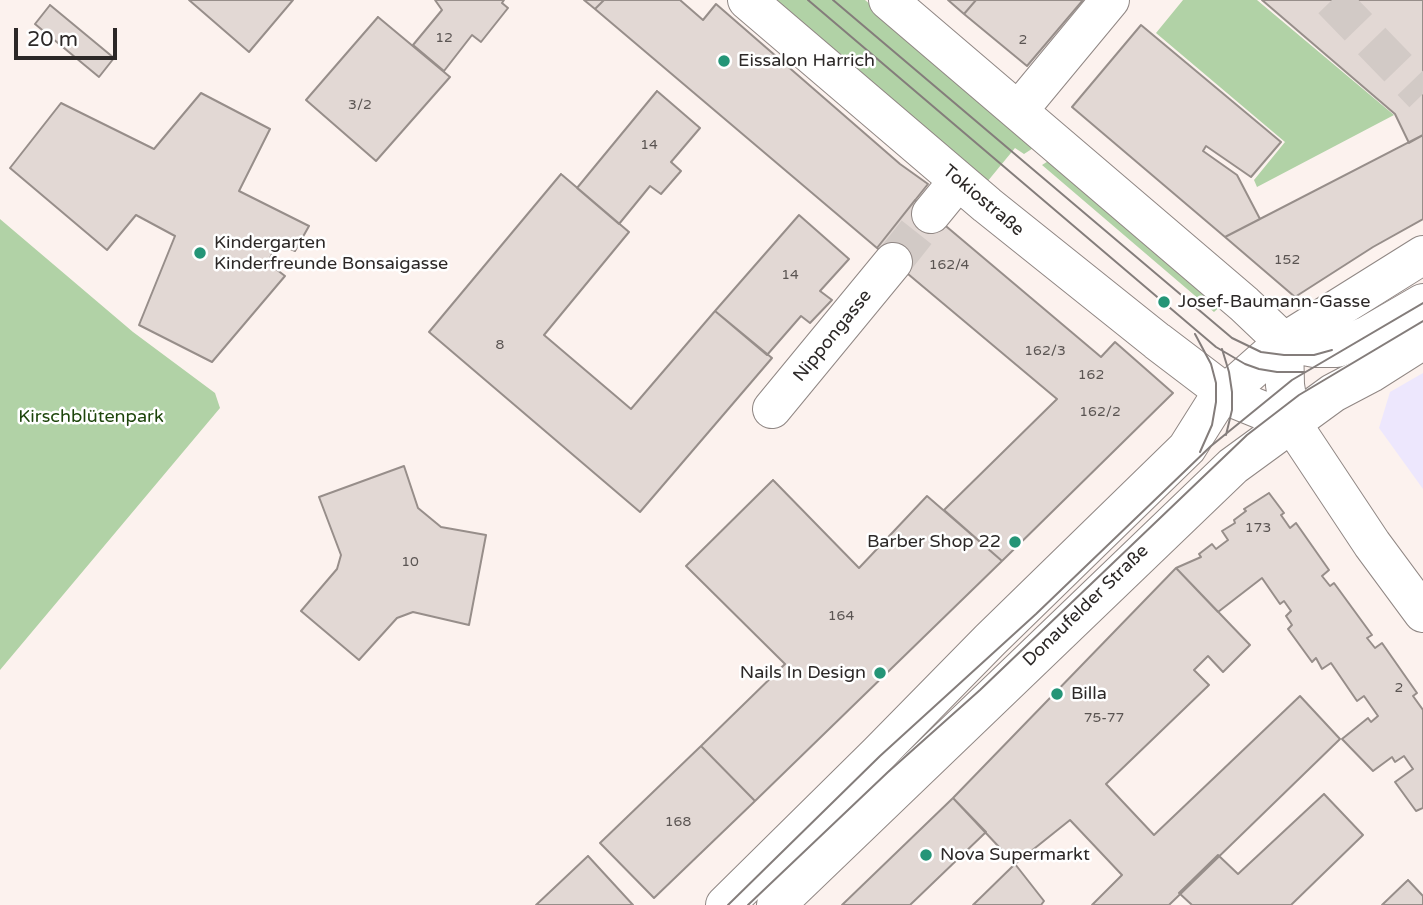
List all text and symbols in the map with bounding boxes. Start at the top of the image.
scale bar [18,14,121,58]
text: 20 m [27,27,78,52]
house number: 12 [435,30,453,46]
house number: 2 [1019,32,1027,48]
place label: Eissalon Harrich [738,50,875,72]
marker: Eissalon Harrich [716,53,732,69]
house number: 3/2 [348,97,372,113]
house number: 14 [640,137,658,153]
street label: Tokiostraße [938,161,1028,241]
place label: Kindergarten Kinderfreunde Bonsaigasse [214,232,448,274]
marker: Kindergarten Kinderfreunde Bonsaigasse [192,245,208,261]
house number: 152 [1274,252,1300,268]
house number: 162/4 [929,257,969,273]
house number: 14 [781,267,799,283]
street label: Nippongasse [789,286,877,386]
place label: Josef-Baumann-Gasse [1178,291,1370,313]
marker: Josef-Baumann-Gasse [1156,294,1172,310]
house number: 8 [496,337,504,353]
house number: 162/3 [1024,343,1066,359]
house number: 162 [1078,367,1104,383]
house number: 162/2 [1079,404,1121,420]
park label: Kirschblütenpark [18,406,164,428]
house number: 173 [1245,520,1271,536]
place label: Barber Shop 22 [867,531,1001,553]
marker: Barber Shop 22 [1007,534,1023,550]
street label: Donaufelder Straße [1019,541,1153,671]
house number: 10 [401,554,419,570]
house number: 164 [828,608,854,624]
place label: Nails In Design [740,662,866,684]
marker: Nails In Design [872,665,888,681]
house number: 2 [1395,680,1403,696]
place label: Billa [1071,683,1107,705]
marker: Billa [1049,686,1065,702]
house number: 75-77 [1084,710,1124,726]
house number: 168 [665,814,691,830]
place label: Nova Supermarkt [940,844,1090,866]
marker: Nova Supermarkt [918,847,934,863]

